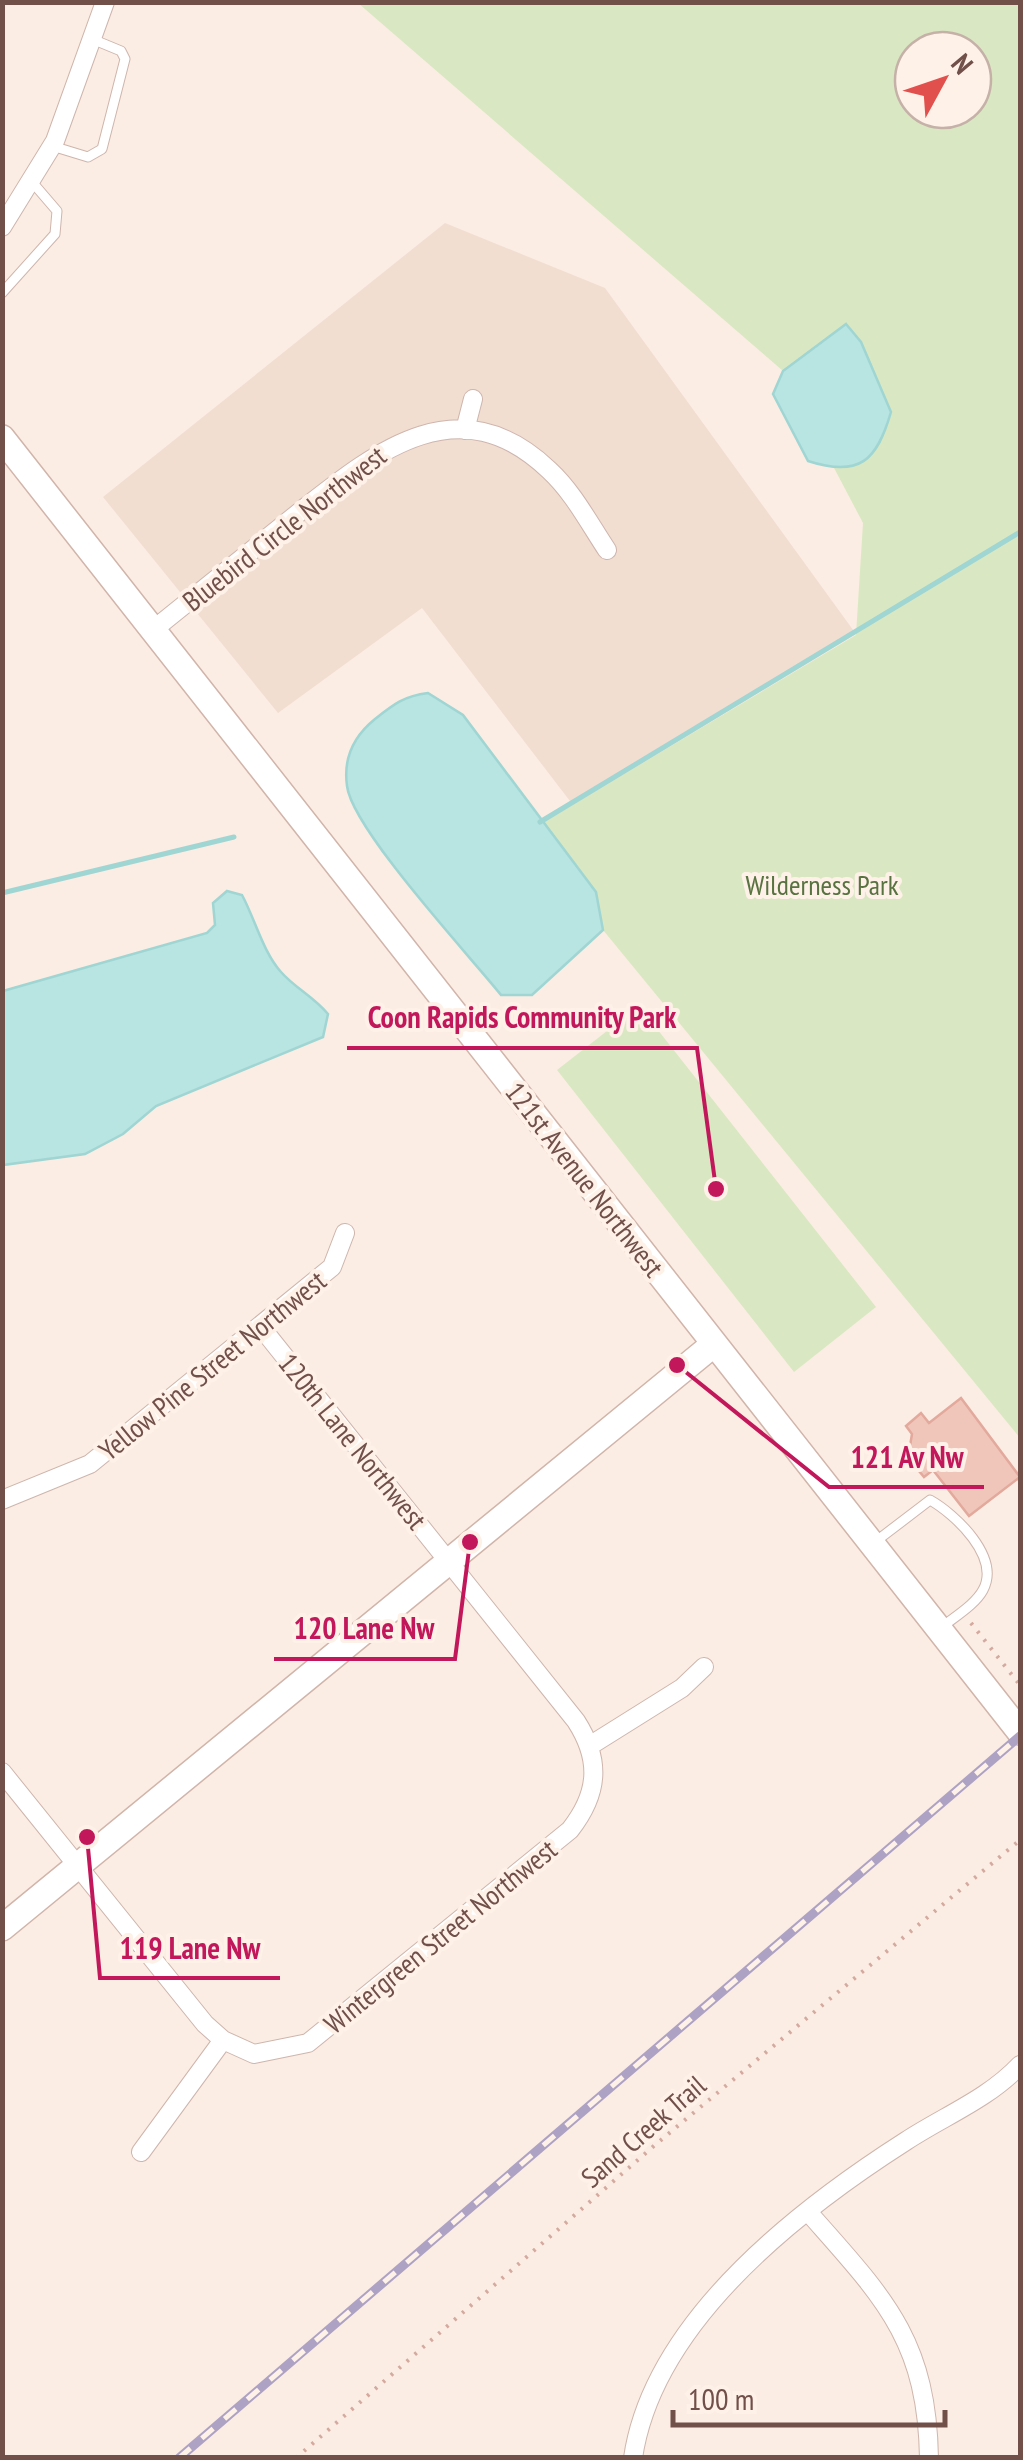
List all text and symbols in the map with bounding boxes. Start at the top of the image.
north arrow [893,30,993,130]
text: N [944,46,982,81]
street label: Bluebird Circle Northwest [175,437,394,619]
park label: Wilderness Park [745,866,899,903]
callout: Coon Rapids Community Park [347,988,697,1048]
text: Coon Rapids Community Park [368,997,677,1036]
street label: 121st Avenue Northwest [497,1074,673,1284]
street label: Yellow Pine Street Northwest [91,1262,333,1468]
street label: 120th Lane Northwest [270,1345,436,1537]
callout: 121 Av Nw [829,1427,984,1487]
text: 121 Av Nw [850,1437,965,1476]
callout: 120 Lane Nw [274,1599,455,1659]
text: 120 Lane Nw [294,1608,436,1647]
street label: Wintergreen Street Northwest [316,1830,564,2041]
callout: 119 Lane Nw [100,1918,280,1978]
text: 119 Lane Nw [120,1928,262,1967]
street label: Sand Creek Trail [573,2066,713,2195]
scale bar [673,2365,946,2427]
text: 100 m [688,2379,754,2418]

